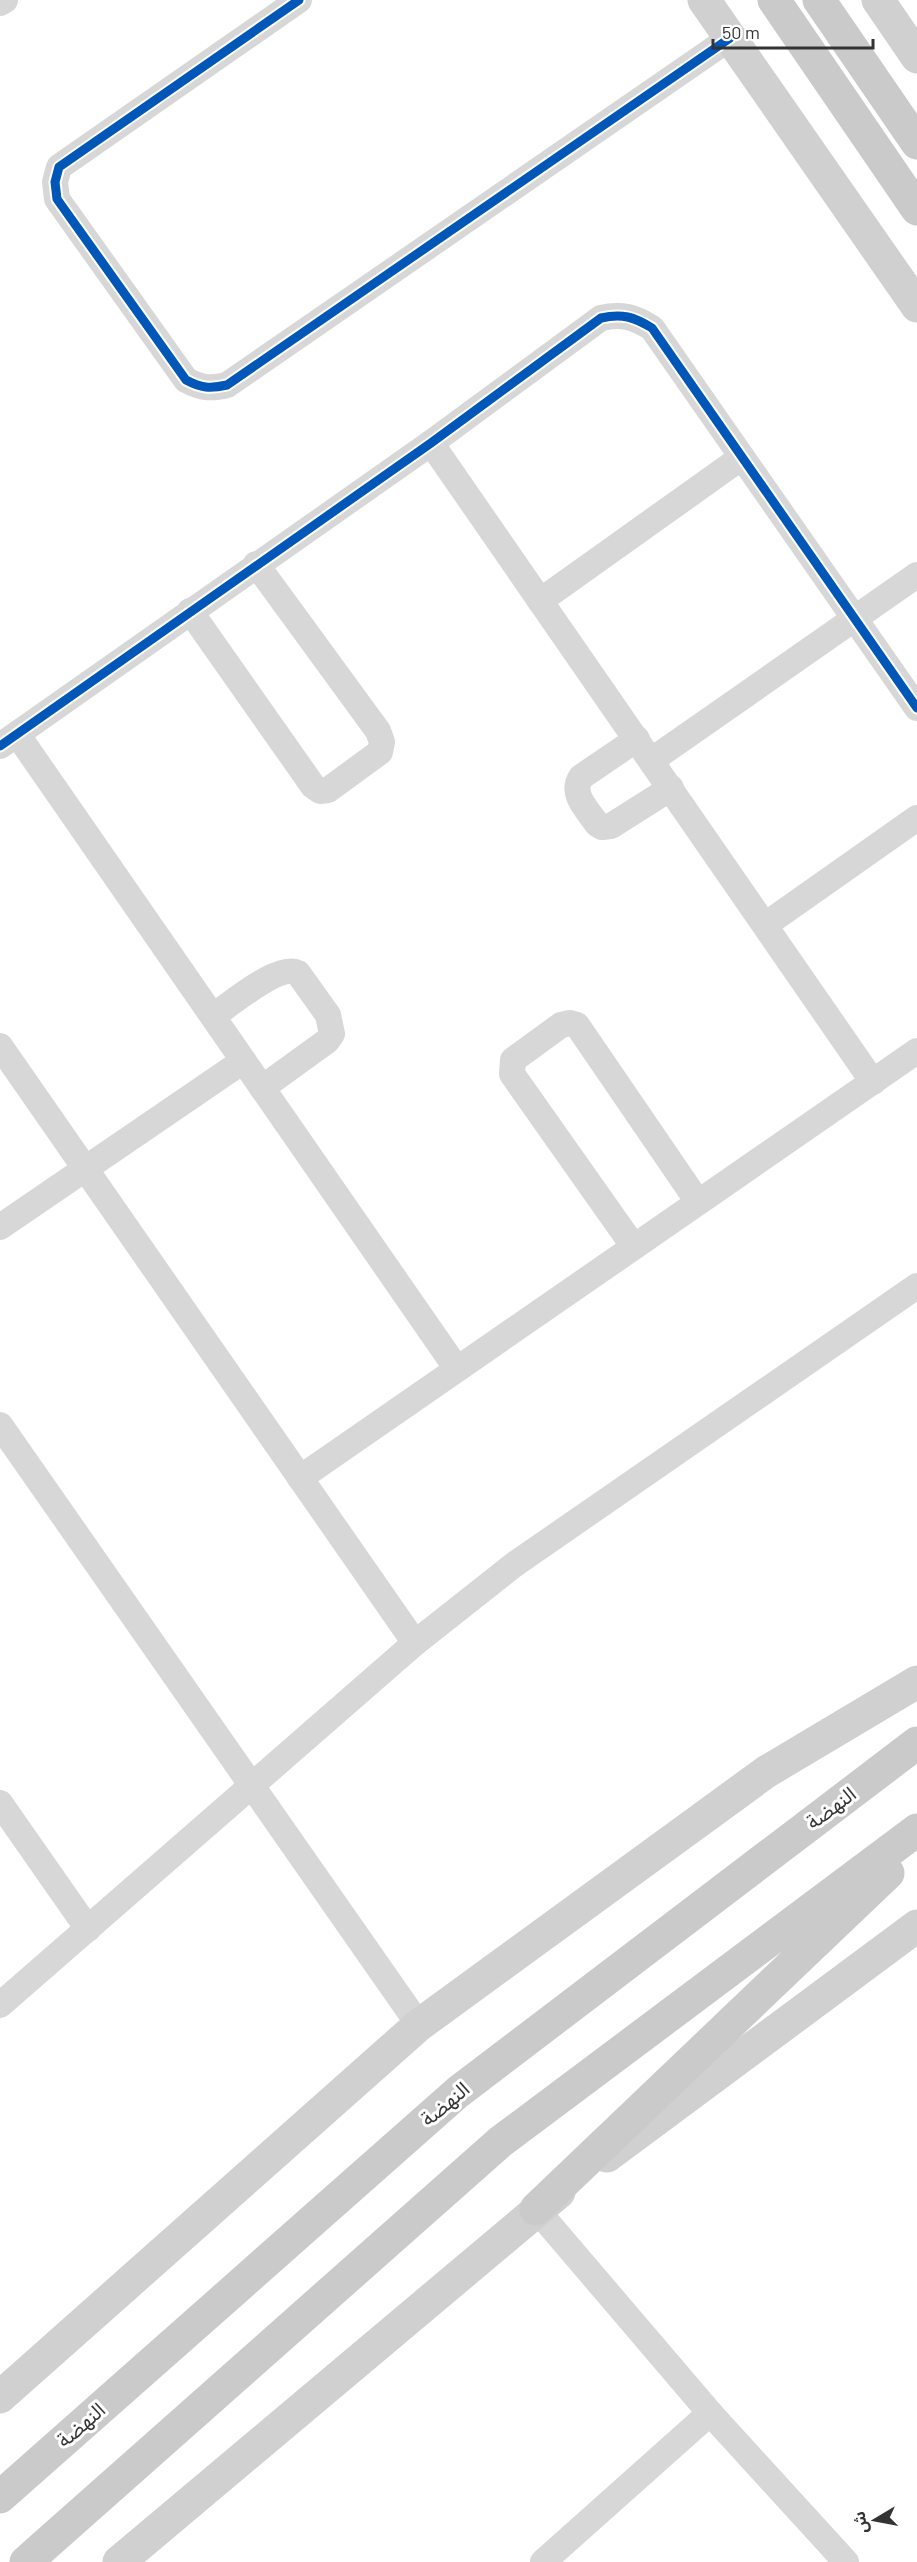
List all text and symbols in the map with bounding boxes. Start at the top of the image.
scale bar [713,12,874,50]
text: 50 m [722,21,760,43]
street label: النهضة [801,1781,860,1834]
street label: النهضة [415,2076,473,2130]
street label: النهضة [51,2397,109,2452]
north arrow [845,2490,905,2550]
text: ش [848,2510,872,2535]

